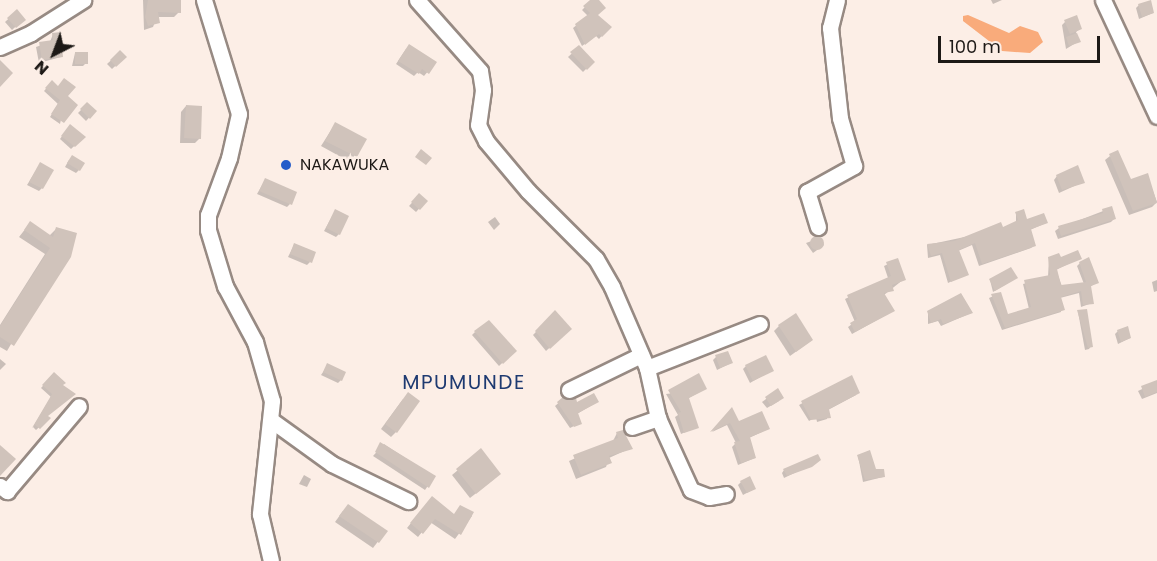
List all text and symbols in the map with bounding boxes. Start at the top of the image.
north arrow [24,24,84,84]
scale bar [941,24,1103,62]
text: 100 m [949,34,1001,59]
text: N [29,55,54,80]
place label: NAKAWUKA [300,155,389,175]
marker: NAKAWUKA [277,156,295,174]
district label: MPUMUNDE [402,370,526,394]

